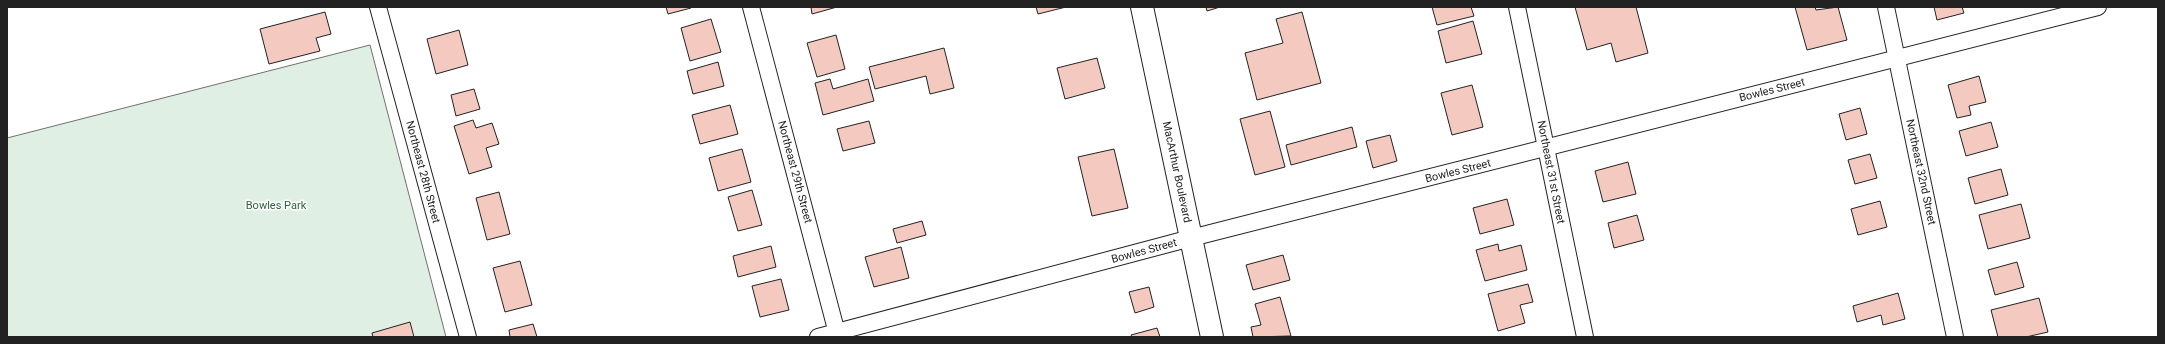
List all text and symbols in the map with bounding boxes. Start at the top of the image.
street label: Bowles Street [1738,75,1807,104]
street label: Northeast 32nd Street [1903,118,1939,227]
street label: Northeast 28th Street [403,119,443,225]
street label: Northeast 29th Street [775,119,815,225]
street label: Northeast 31st Street [1535,119,1567,225]
street label: MacArthur Boulevard [1160,120,1194,224]
street label: Bowles Street [1424,156,1493,185]
park label: Bowles Park [246,199,307,212]
street label: Bowles Street [1110,236,1179,266]

